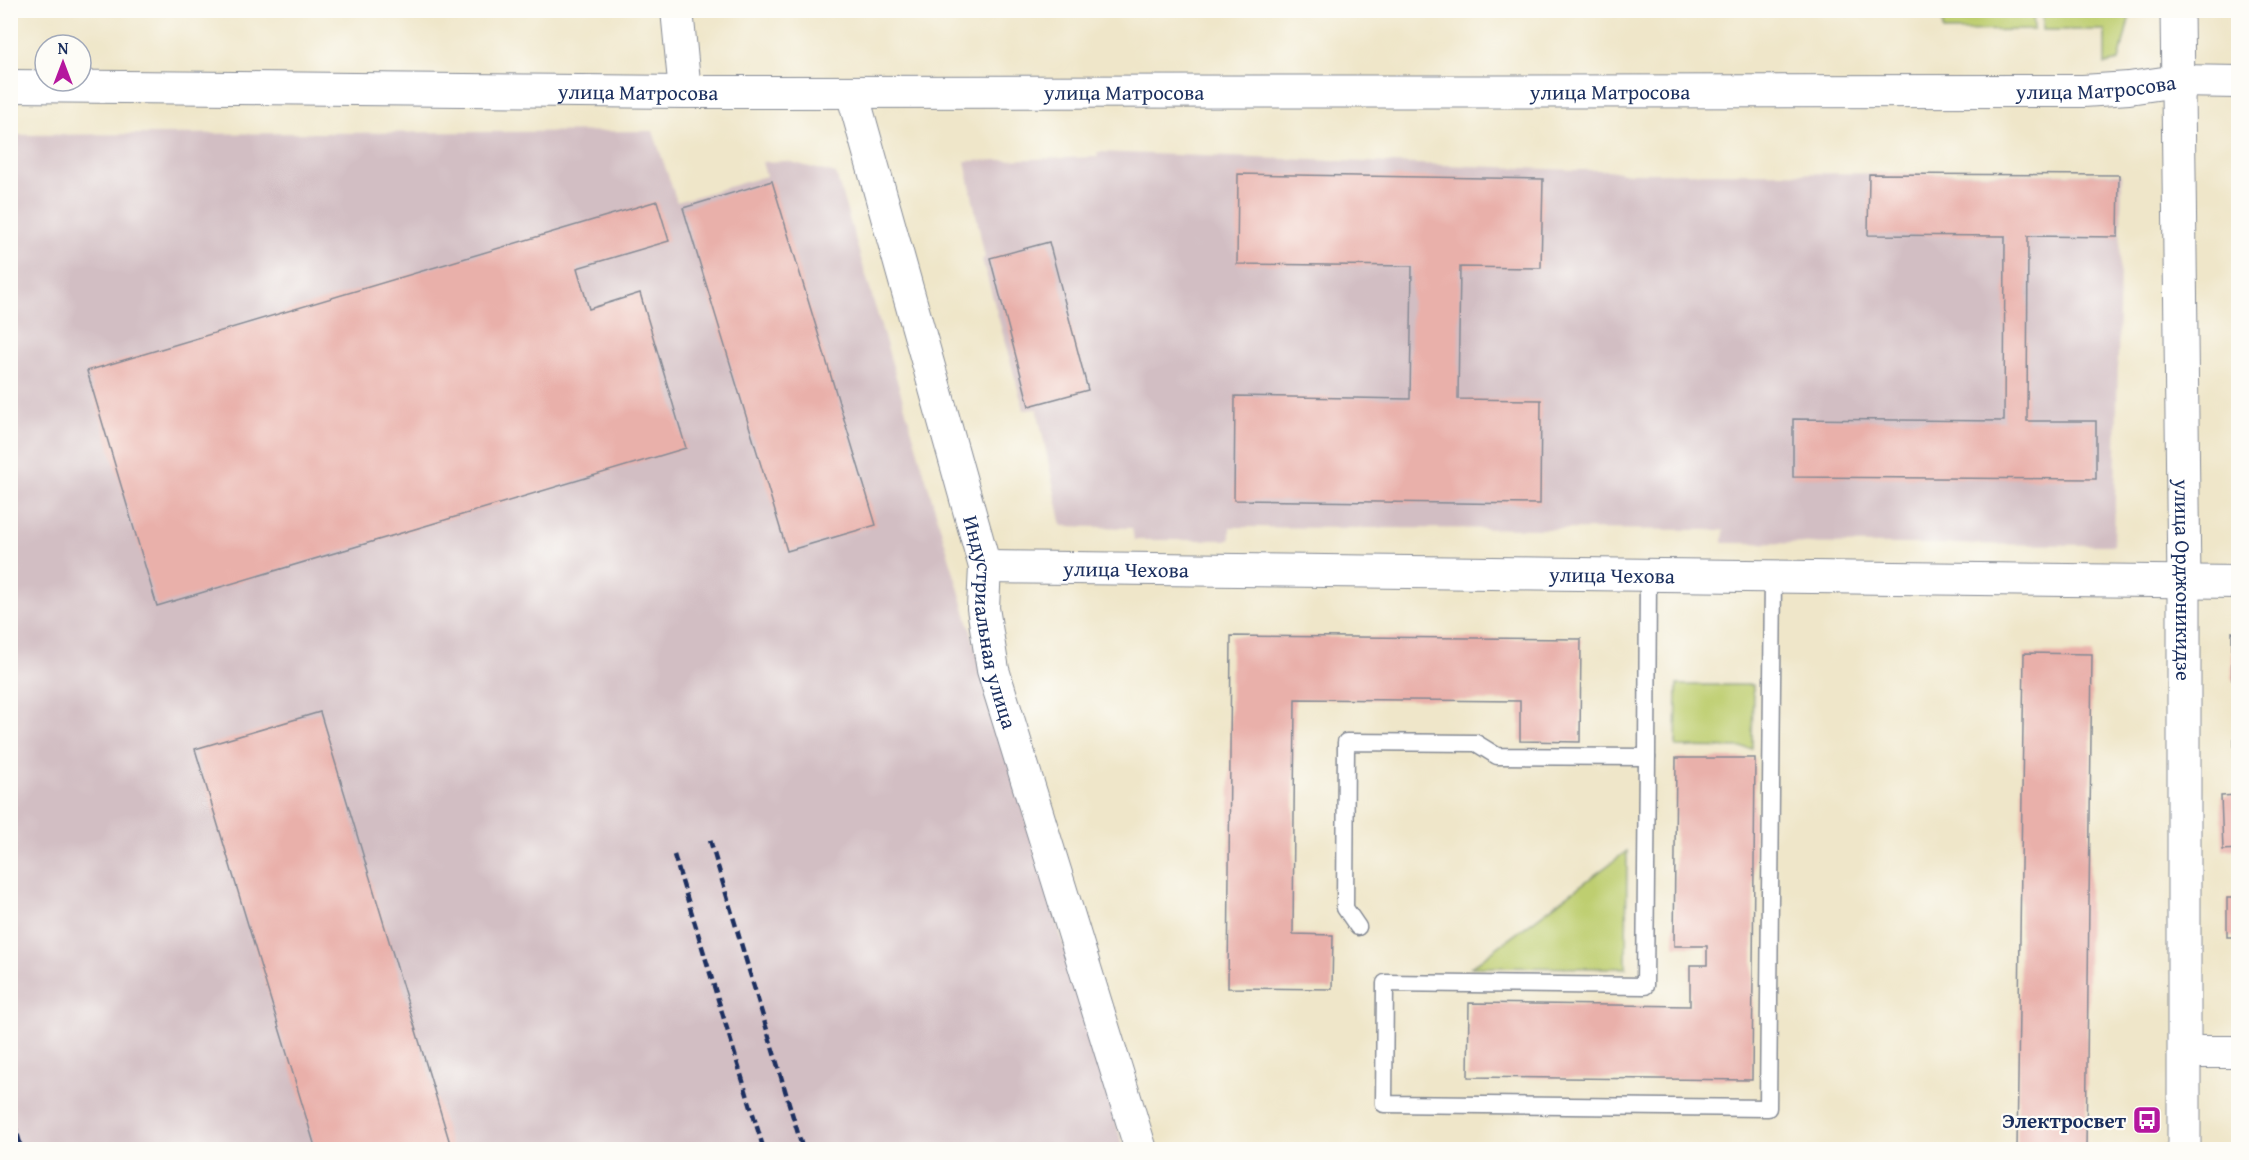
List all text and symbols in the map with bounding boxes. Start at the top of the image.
north arrow [33,33,93,93]
text: N [58,36,69,60]
street label: улица Матросова [2015,66,2178,107]
street label: улица Матросова [557,75,718,108]
street label: улица Матросова [1043,76,1204,107]
street label: улица Матросова [1529,76,1690,107]
street label: улица Орджоникидзе [2167,478,2200,681]
street label: Индустриальная улица [956,512,1026,732]
street label: улица Чехова [1062,552,1189,585]
street label: улица Чехова [1548,558,1675,591]
bus stop icon: Электросвет [2131,1104,2163,1136]
place label: Электросвет [2002,1105,2127,1136]

